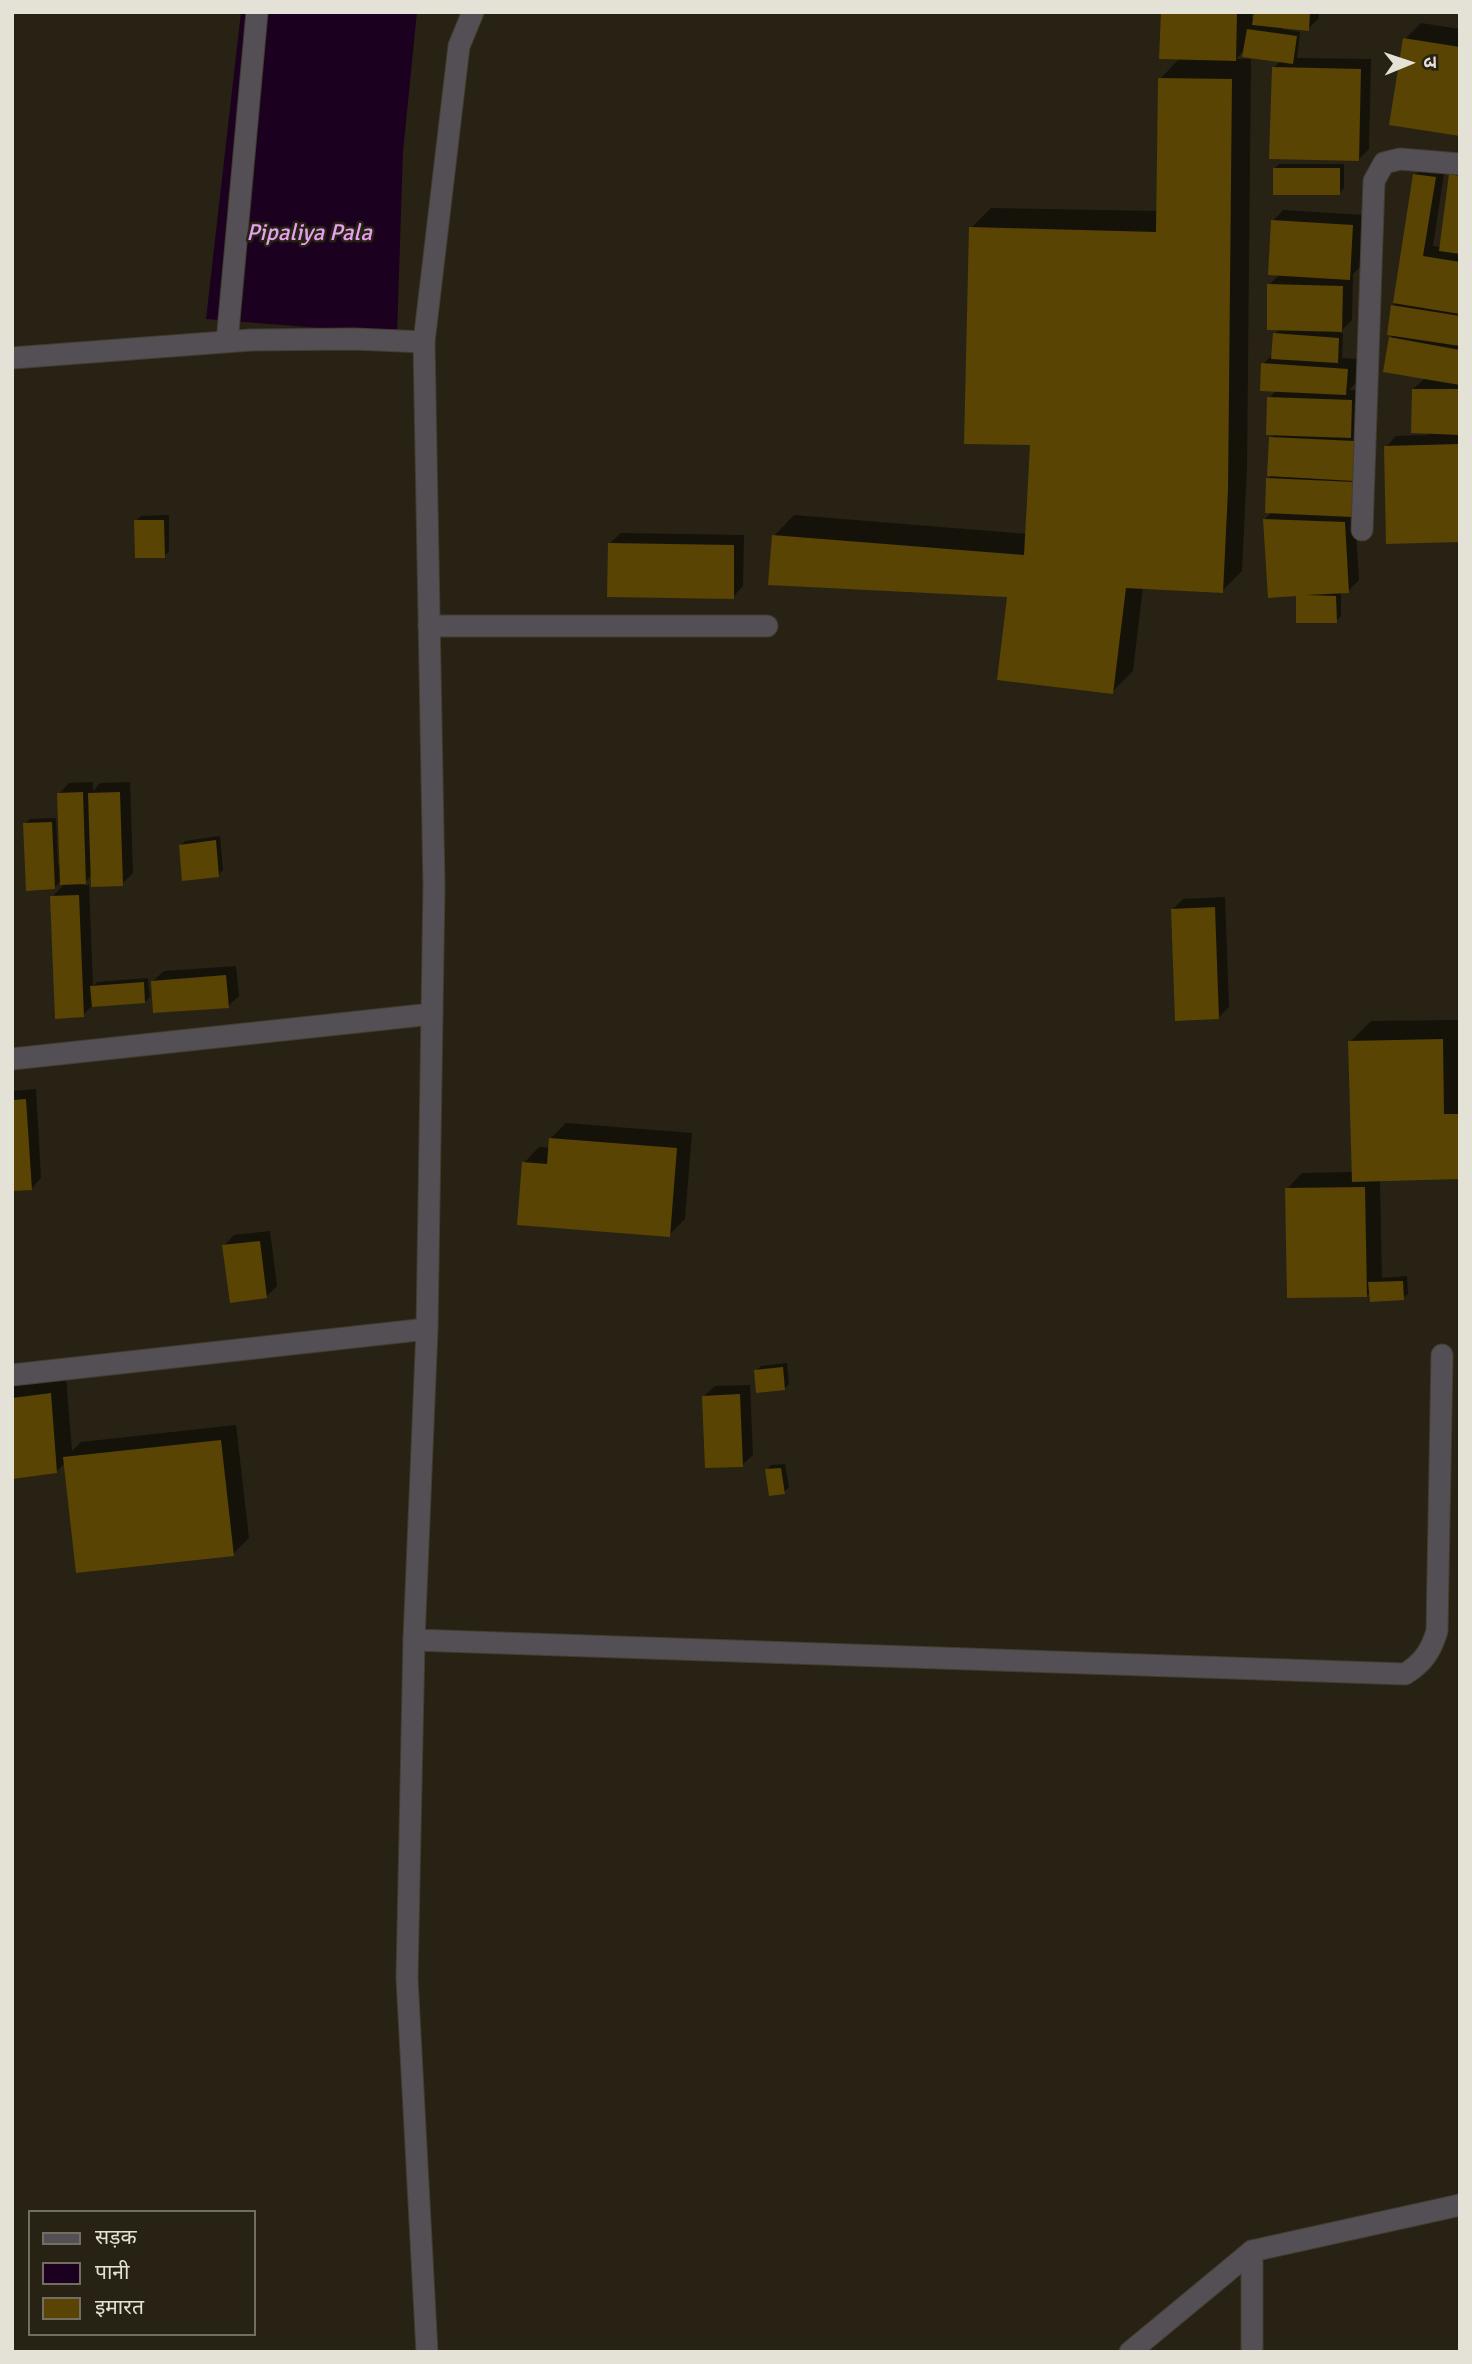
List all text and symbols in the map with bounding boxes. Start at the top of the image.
north arrow [1374,28,1444,98]
text: उ [1418,56,1442,68]
water label: Pipaliya Pala [246,220,372,248]
legend [28,2210,256,2336]
text: सड़क [95,2224,137,2250]
text: पानी [95,2259,129,2285]
text: इमारत [95,2294,144,2320]

